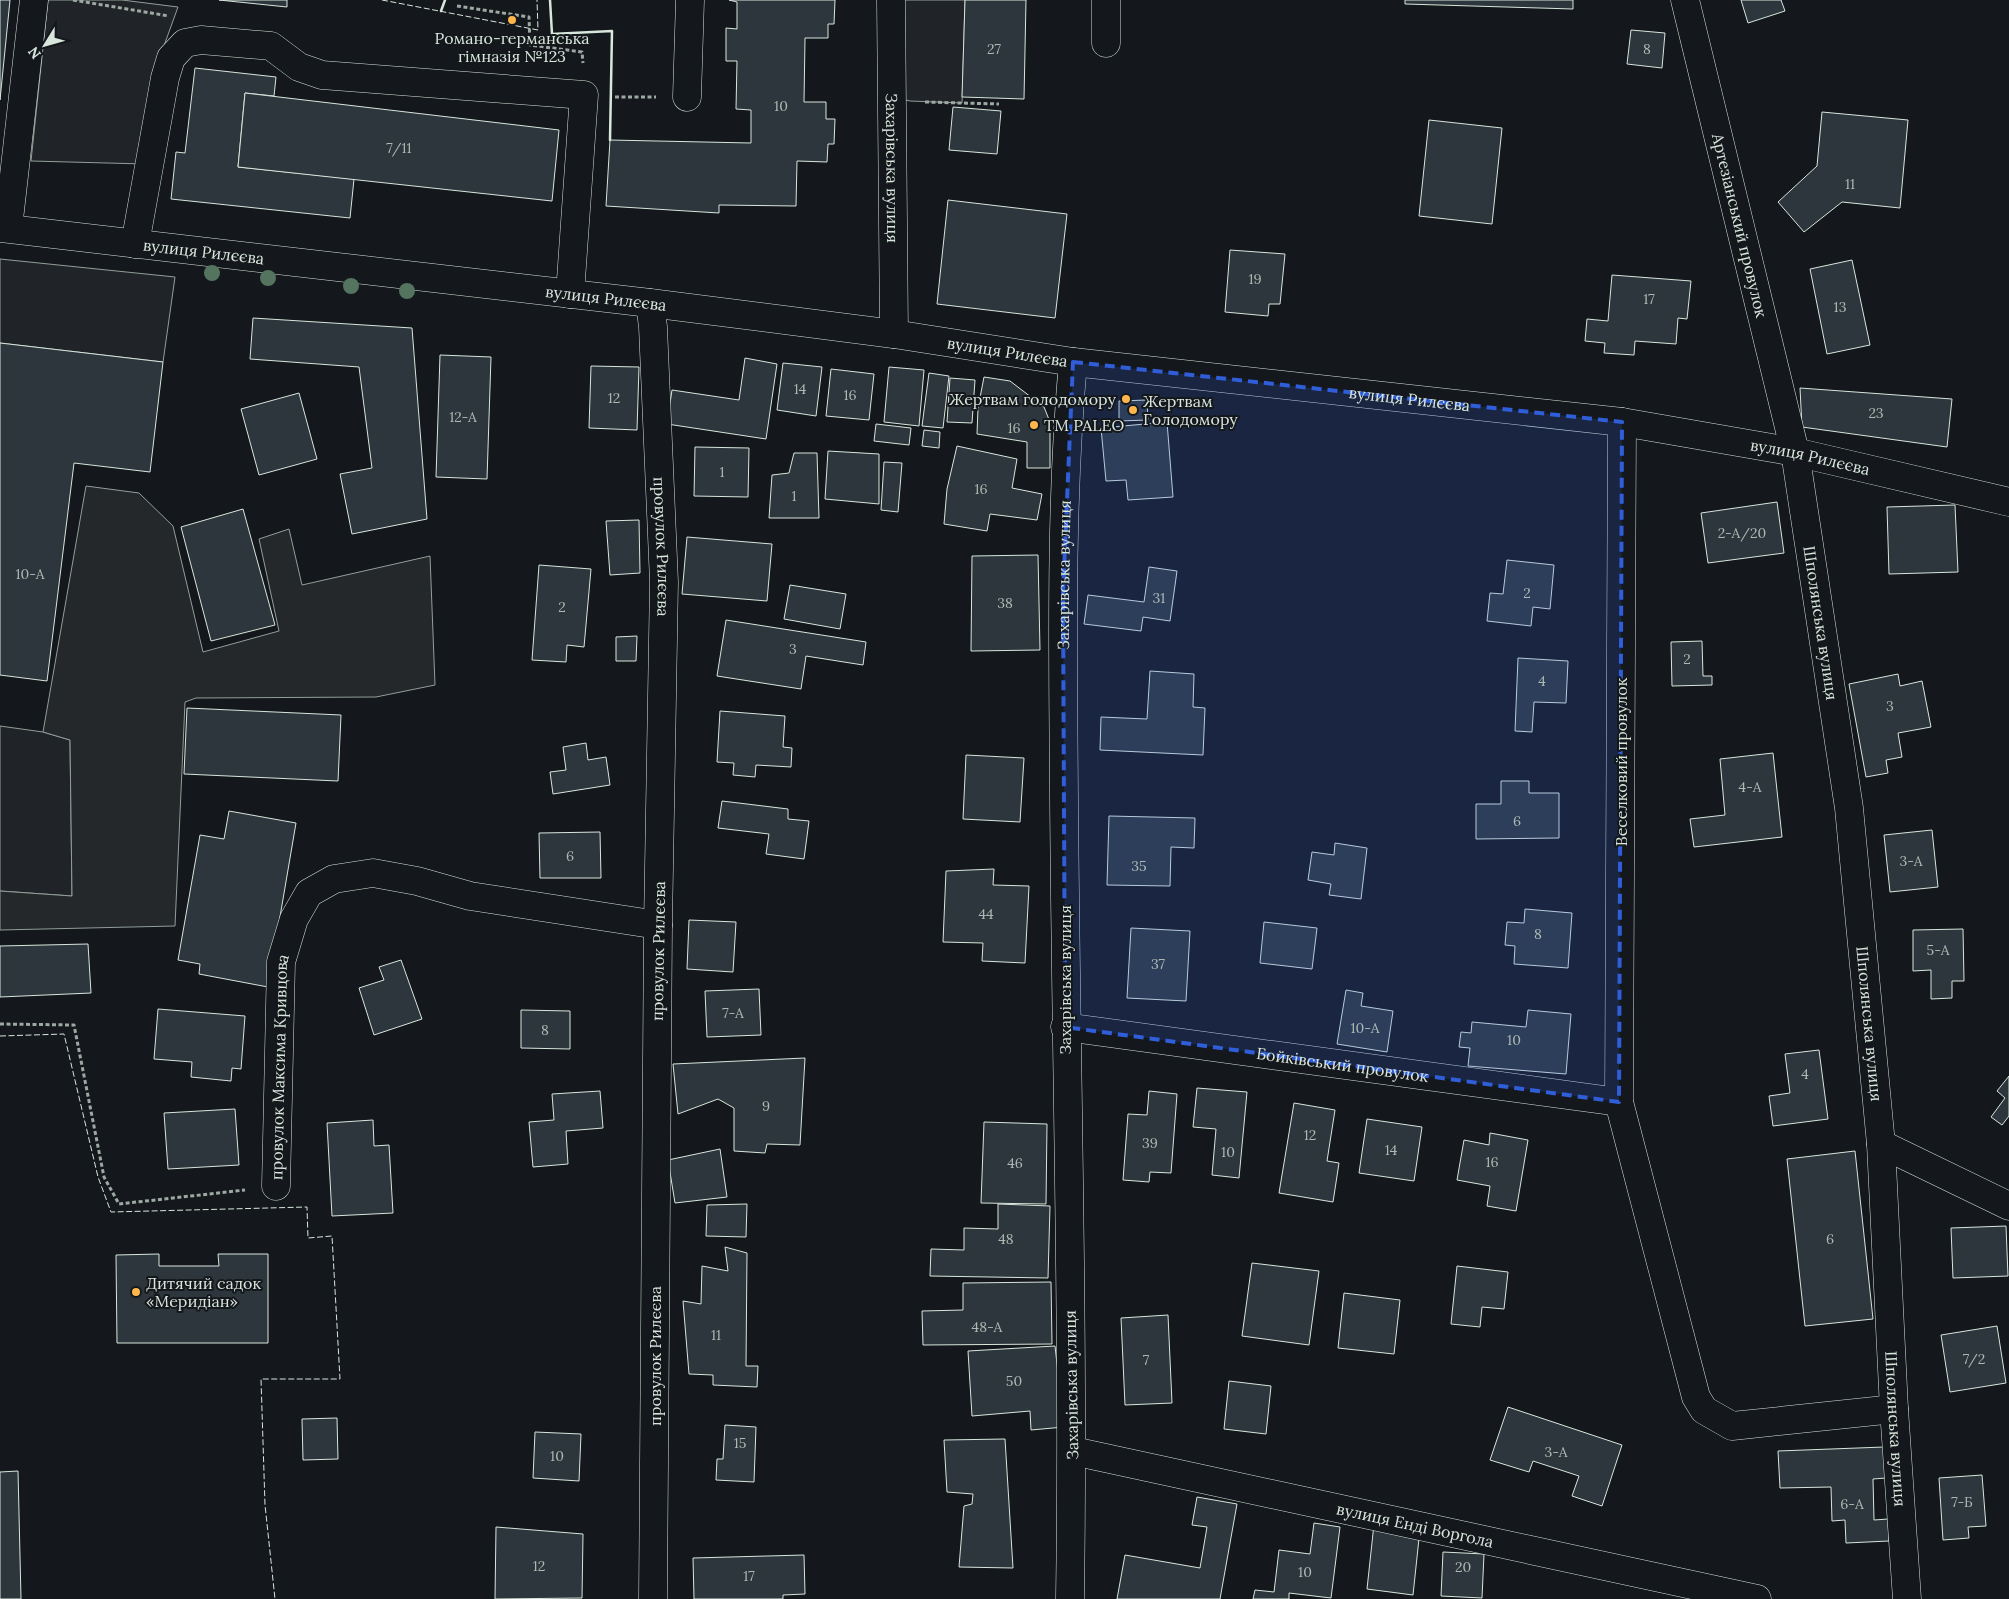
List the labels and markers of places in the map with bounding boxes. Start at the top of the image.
marker: Романо-германська гімназія №123 [506,14,518,26]
place label: Романо-германська гімназія №123 [435,28,589,66]
place label: Жертвам голодомору [949,389,1117,409]
place label: Жертвам Голодомору [1143,391,1238,429]
marker: Жертвам голодомору [1120,393,1132,405]
marker: Жертвам Голодомору [1127,404,1139,416]
place label: ТМ PALEO [1044,415,1124,435]
marker: ТМ PALEO [1028,419,1040,431]
place label: Дитячий садок «Меридіан» [146,1273,261,1311]
marker: Дитячий садок «Меридіан» [130,1286,142,1298]

